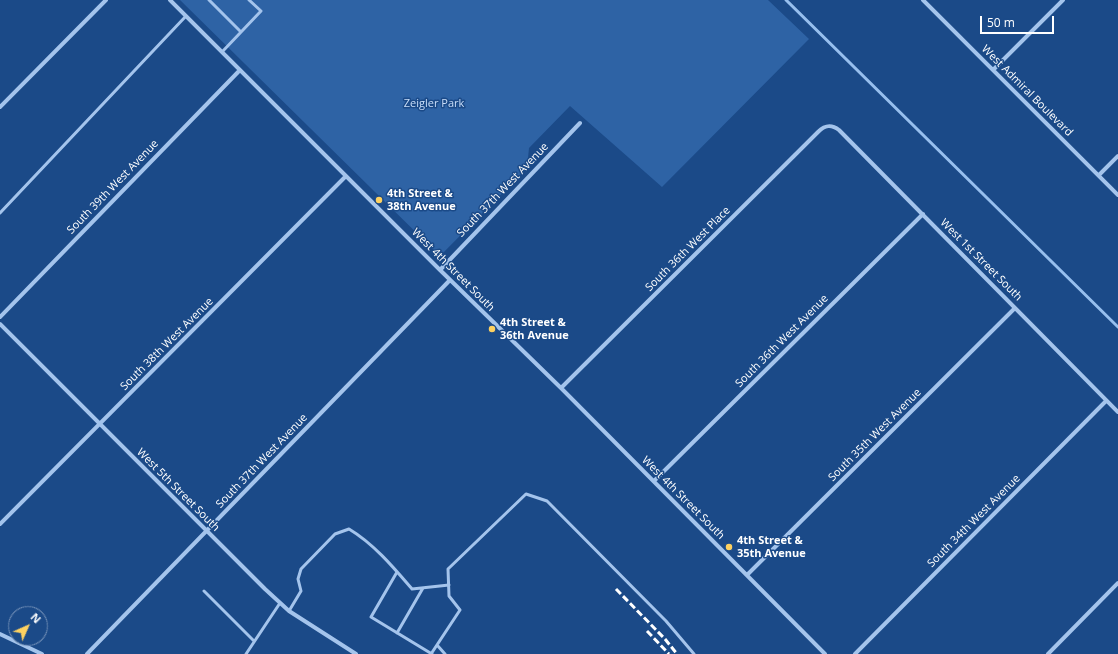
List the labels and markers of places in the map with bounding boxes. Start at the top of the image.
place label: 4th Street & 38th Avenue [387,187,456,213]
marker: 4th Street & 38th Avenue [374,195,384,205]
place label: 4th Street & 36th Avenue [500,316,569,342]
marker: 4th Street & 36th Avenue [487,324,497,334]
place label: 4th Street & 35th Avenue [737,534,806,560]
marker: 4th Street & 35th Avenue [724,542,734,552]

